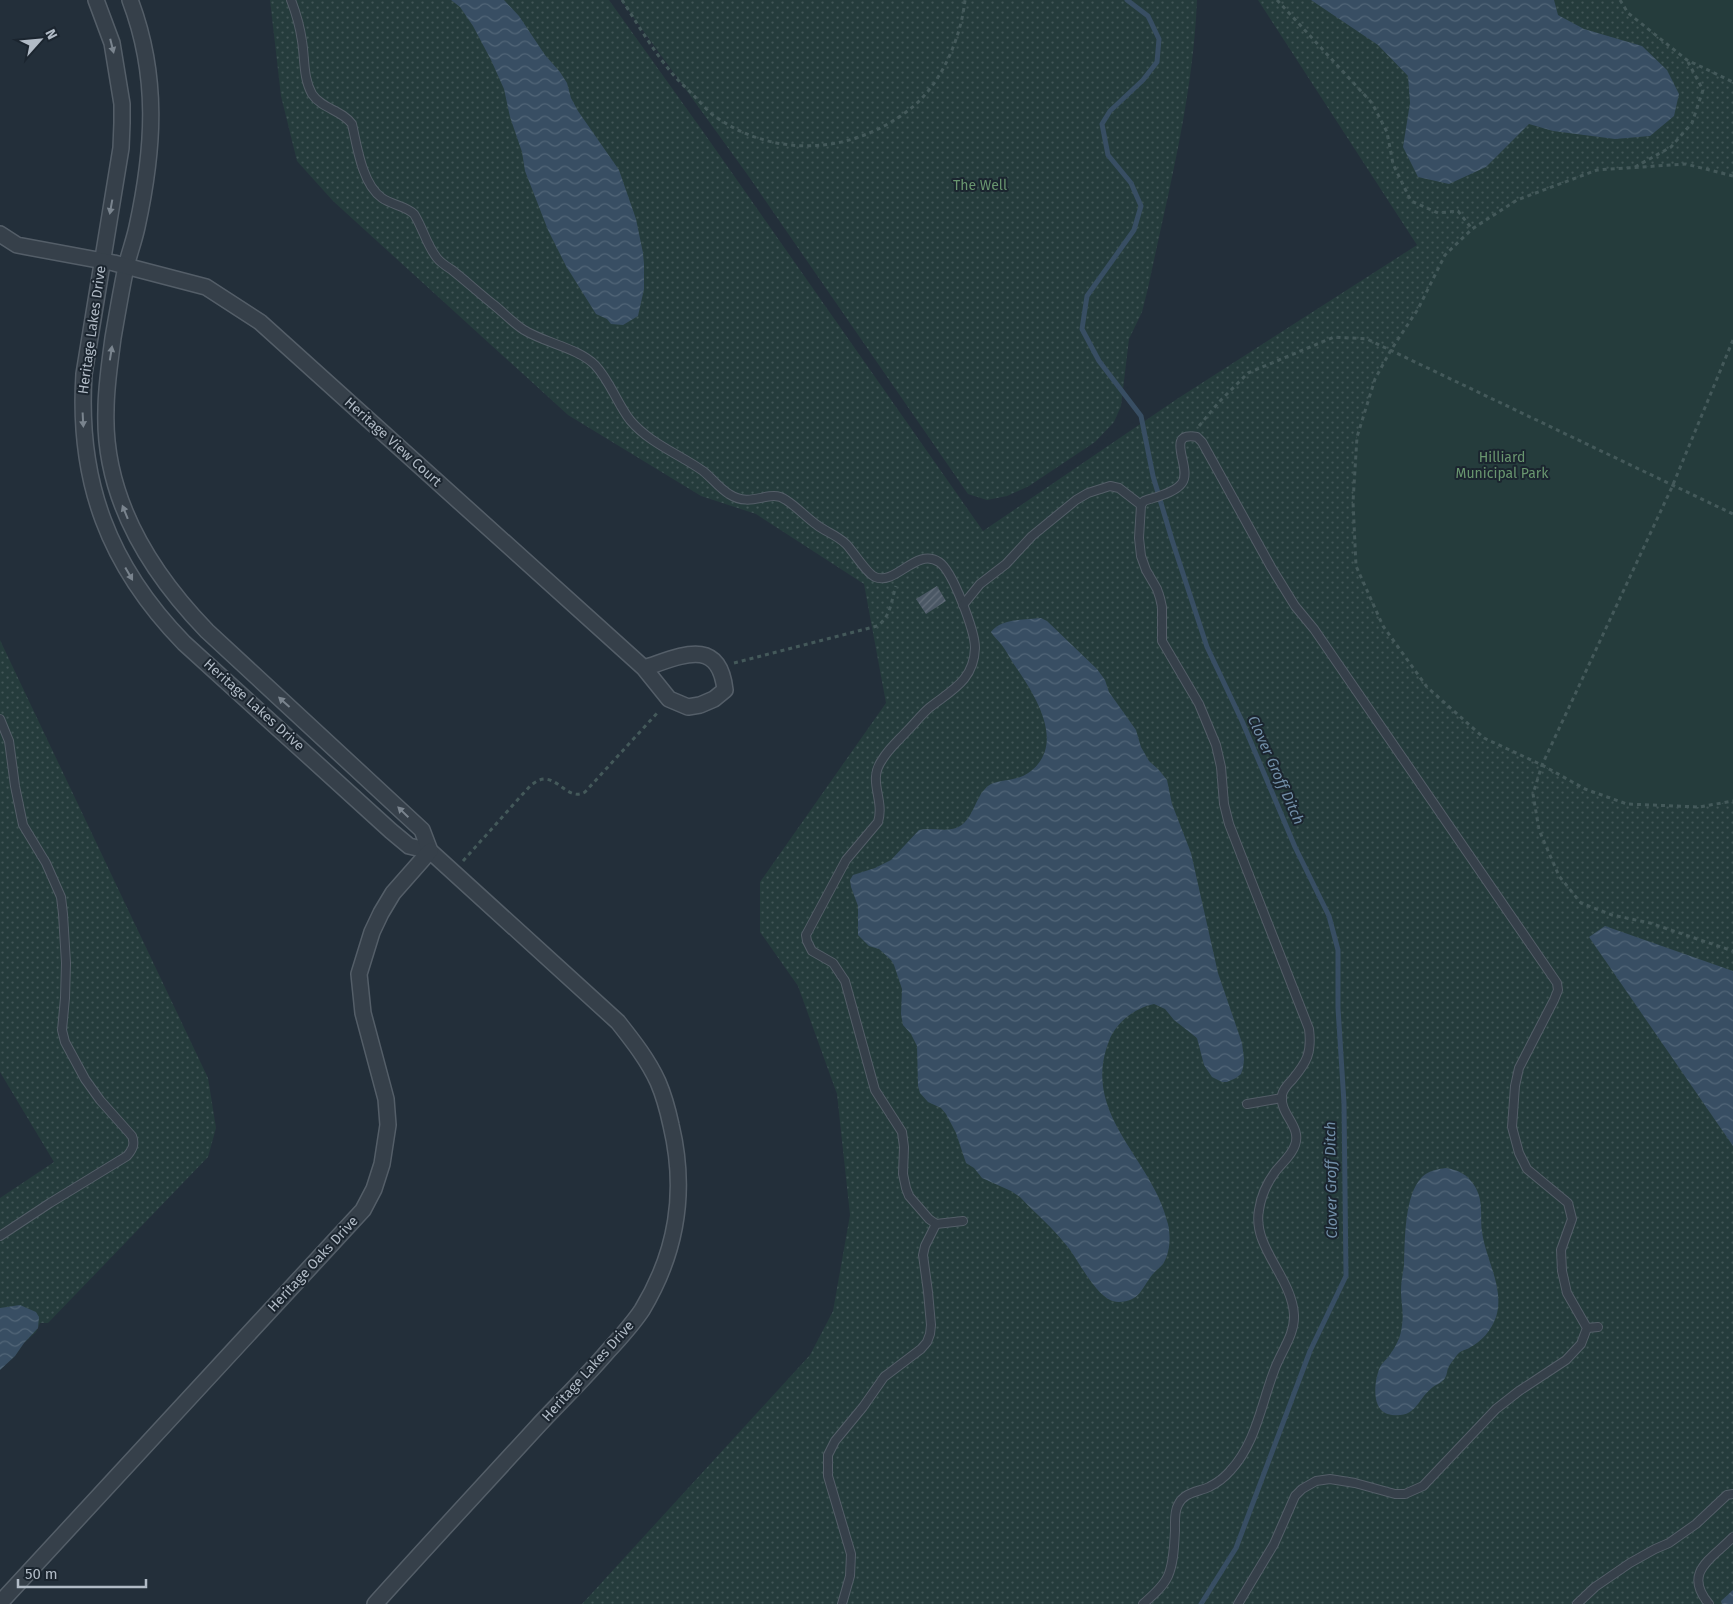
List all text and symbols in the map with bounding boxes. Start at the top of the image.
north arrow [15,15,65,65]
text: N [41,26,61,42]
one-way arrow [109,38,117,53]
park label: The Well [953,177,1007,194]
one-way arrow [106,199,114,215]
street label: Heritage Lakes Drive [75,265,109,395]
one-way arrow [108,344,116,360]
street label: Heritage View Court [341,394,446,491]
one-way arrow [79,412,87,428]
park label: Hilliard Municipal Park [1456,449,1549,482]
one-way arrow [121,504,129,519]
one-way arrow [124,567,133,580]
street label: Heritage Lakes Drive [200,655,308,755]
one-way arrow [278,696,290,708]
water label: Clover Groff Ditch [1244,713,1308,827]
one-way arrow [398,806,410,818]
water label: Clover Groff Ditch [1321,1121,1341,1239]
street label: Heritage Oaks Drive [264,1213,362,1315]
street label: Heritage Lakes Drive [538,1317,638,1425]
scale bar [18,1556,145,1588]
text: 50 m [25,1565,58,1583]

